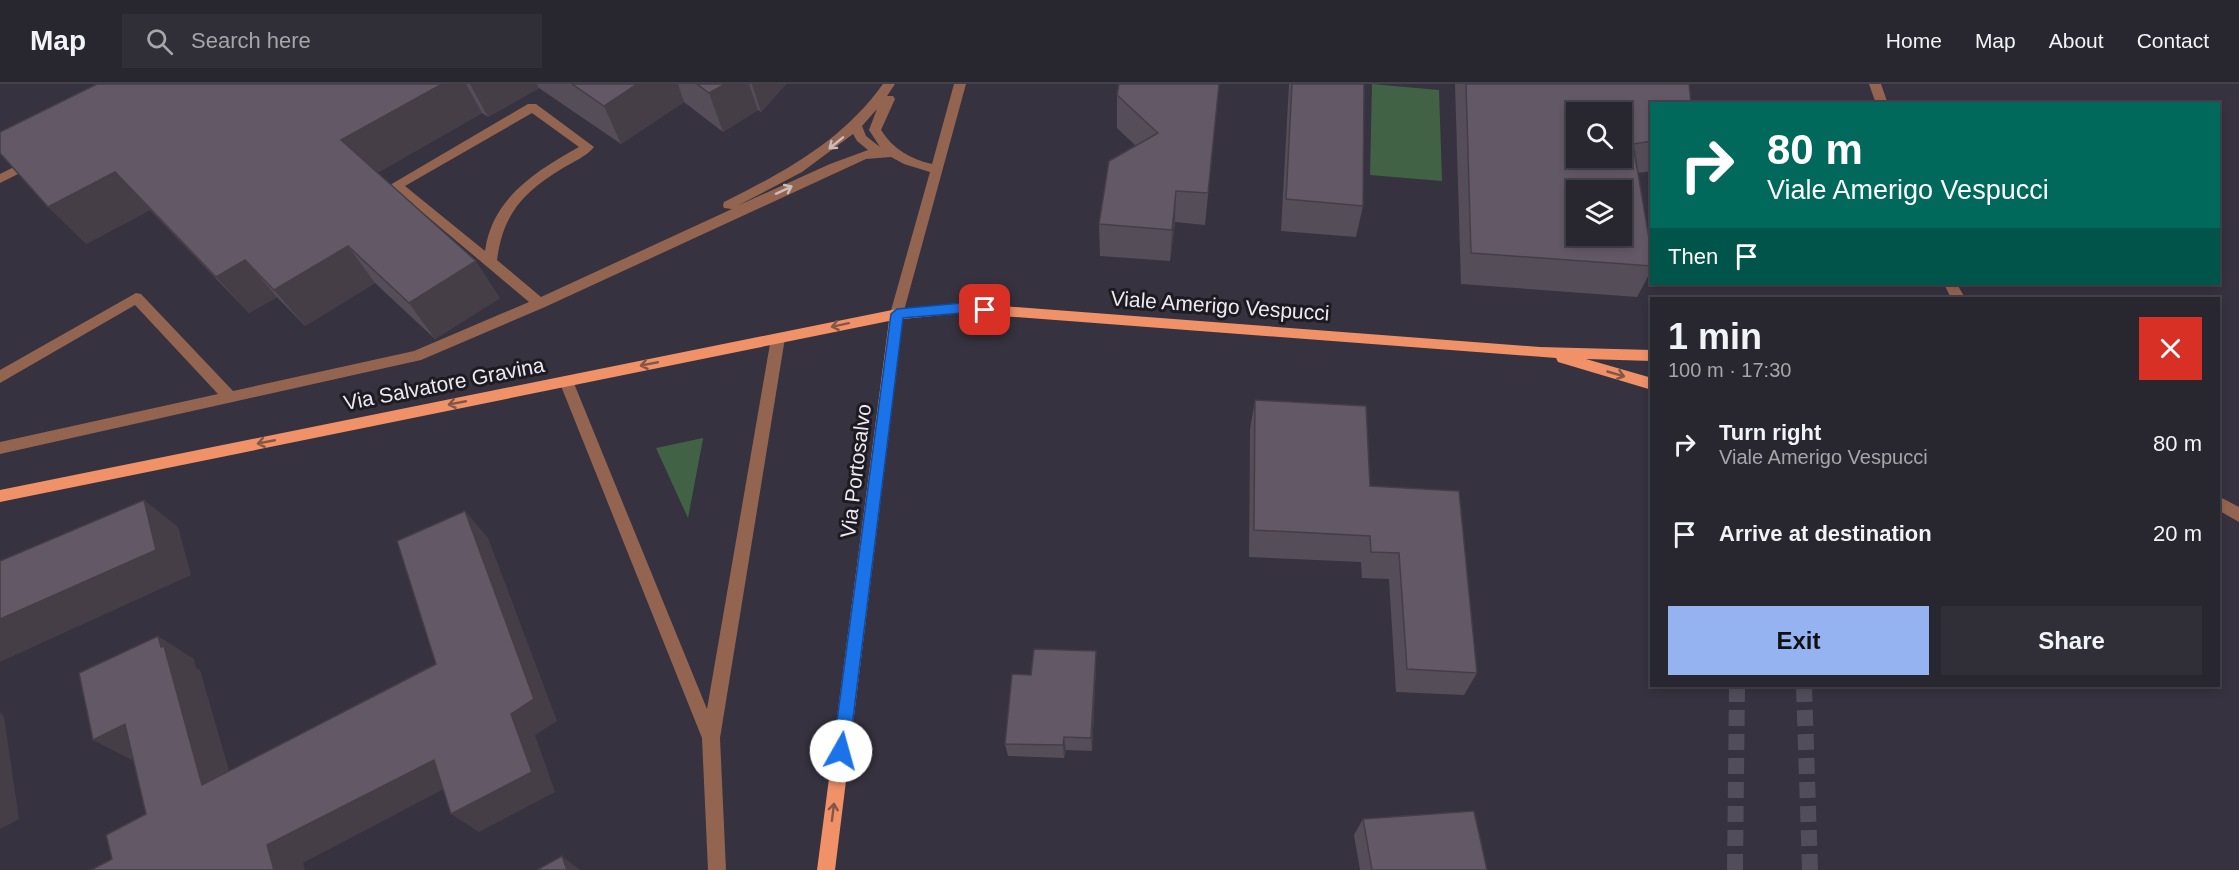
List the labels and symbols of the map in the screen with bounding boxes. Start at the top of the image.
one-way arrow [829,136,845,149]
one-way arrow [774,184,792,196]
pin [959,284,1010,335]
street label: Viale Amerigo Vespucci [1110,286,1330,325]
one-way arrow [830,320,849,332]
street label: Via Salvatore Gravina [342,353,546,414]
one-way arrow [639,359,659,370]
one-way arrow [1606,369,1625,380]
one-way arrow [448,398,468,409]
street label: Via Portosalvo [836,403,875,539]
one-way arrow [257,437,277,448]
position arrow [809,719,873,783]
one-way arrow [828,803,839,822]

